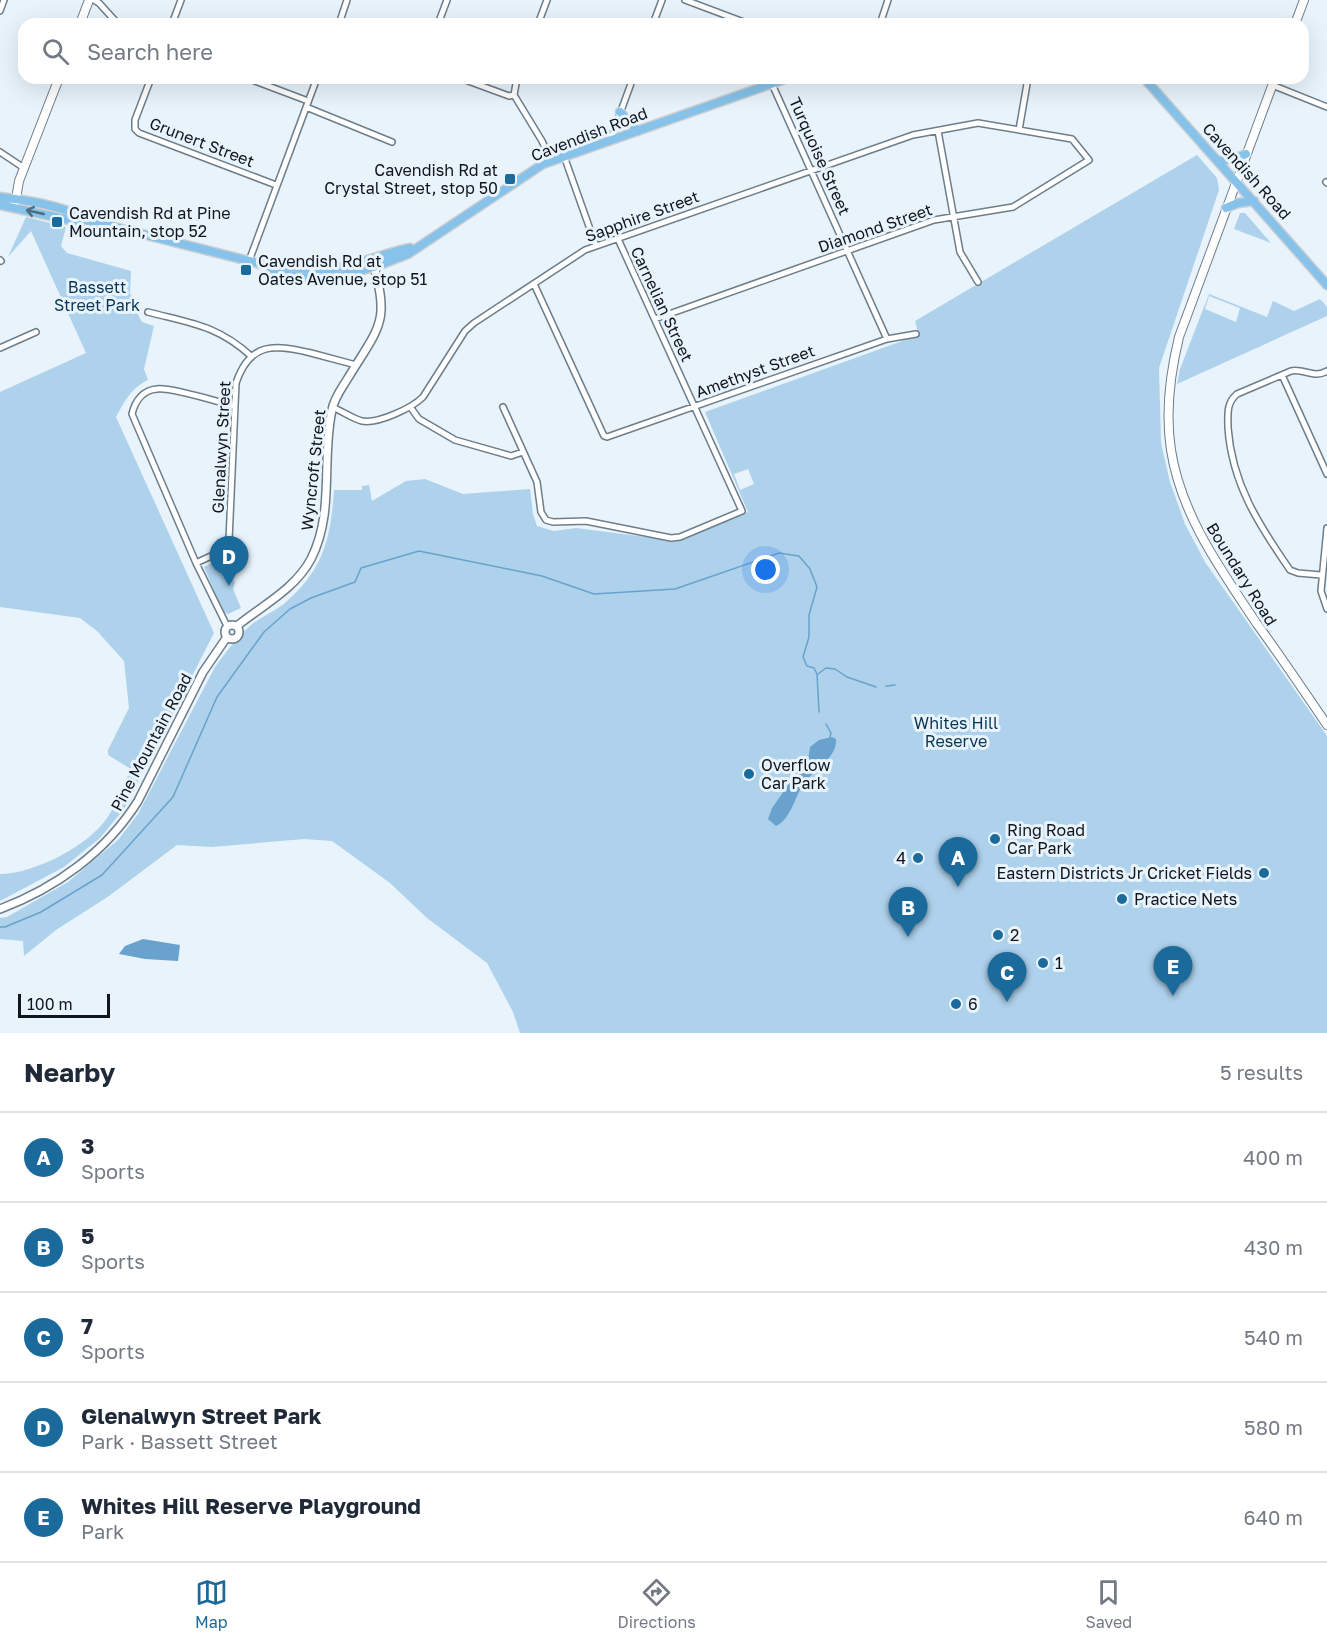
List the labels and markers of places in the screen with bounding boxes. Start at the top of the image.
place label: Cavendish Rd at Crystal Street, stop 50 [324,160,498,198]
marker: Cavendish Rd at Crystal Street, stop 50 [503,172,517,186]
place label: Cavendish Rd at Pine Mountain, stop 52 [69,203,231,241]
marker: Cavendish Rd at Pine Mountain, stop 52 [50,215,64,229]
place label: Cavendish Rd at Oates Avenue, stop 51 [258,251,427,289]
marker: Cavendish Rd at Oates Avenue, stop 51 [239,263,253,277]
pin: D [210,536,248,586]
place label: Overflow Car Park [761,755,831,793]
marker: Overflow Car Park [742,767,756,781]
place label: Ring Road Car Park [1007,820,1085,858]
marker: Ring Road Car Park [988,832,1002,846]
pin: A [938,838,978,887]
place label: 4 [896,848,906,868]
marker: 4 [911,851,925,865]
place label: Eastern Districts Jr Cricket Fields [997,863,1252,883]
marker: Eastern Districts Jr Cricket Fields [1257,866,1271,880]
pin: B [888,888,928,937]
place label: Practice Nets [1134,889,1237,909]
marker: Practice Nets [1115,892,1129,906]
place label: 2 [1010,925,1019,945]
marker: 2 [991,928,1005,942]
pin: E [1154,946,1192,996]
pin: C [988,952,1026,1002]
place label: 1 [1055,953,1063,973]
marker: 1 [1036,956,1050,970]
place label: 6 [968,994,978,1014]
marker: 6 [949,997,963,1011]

